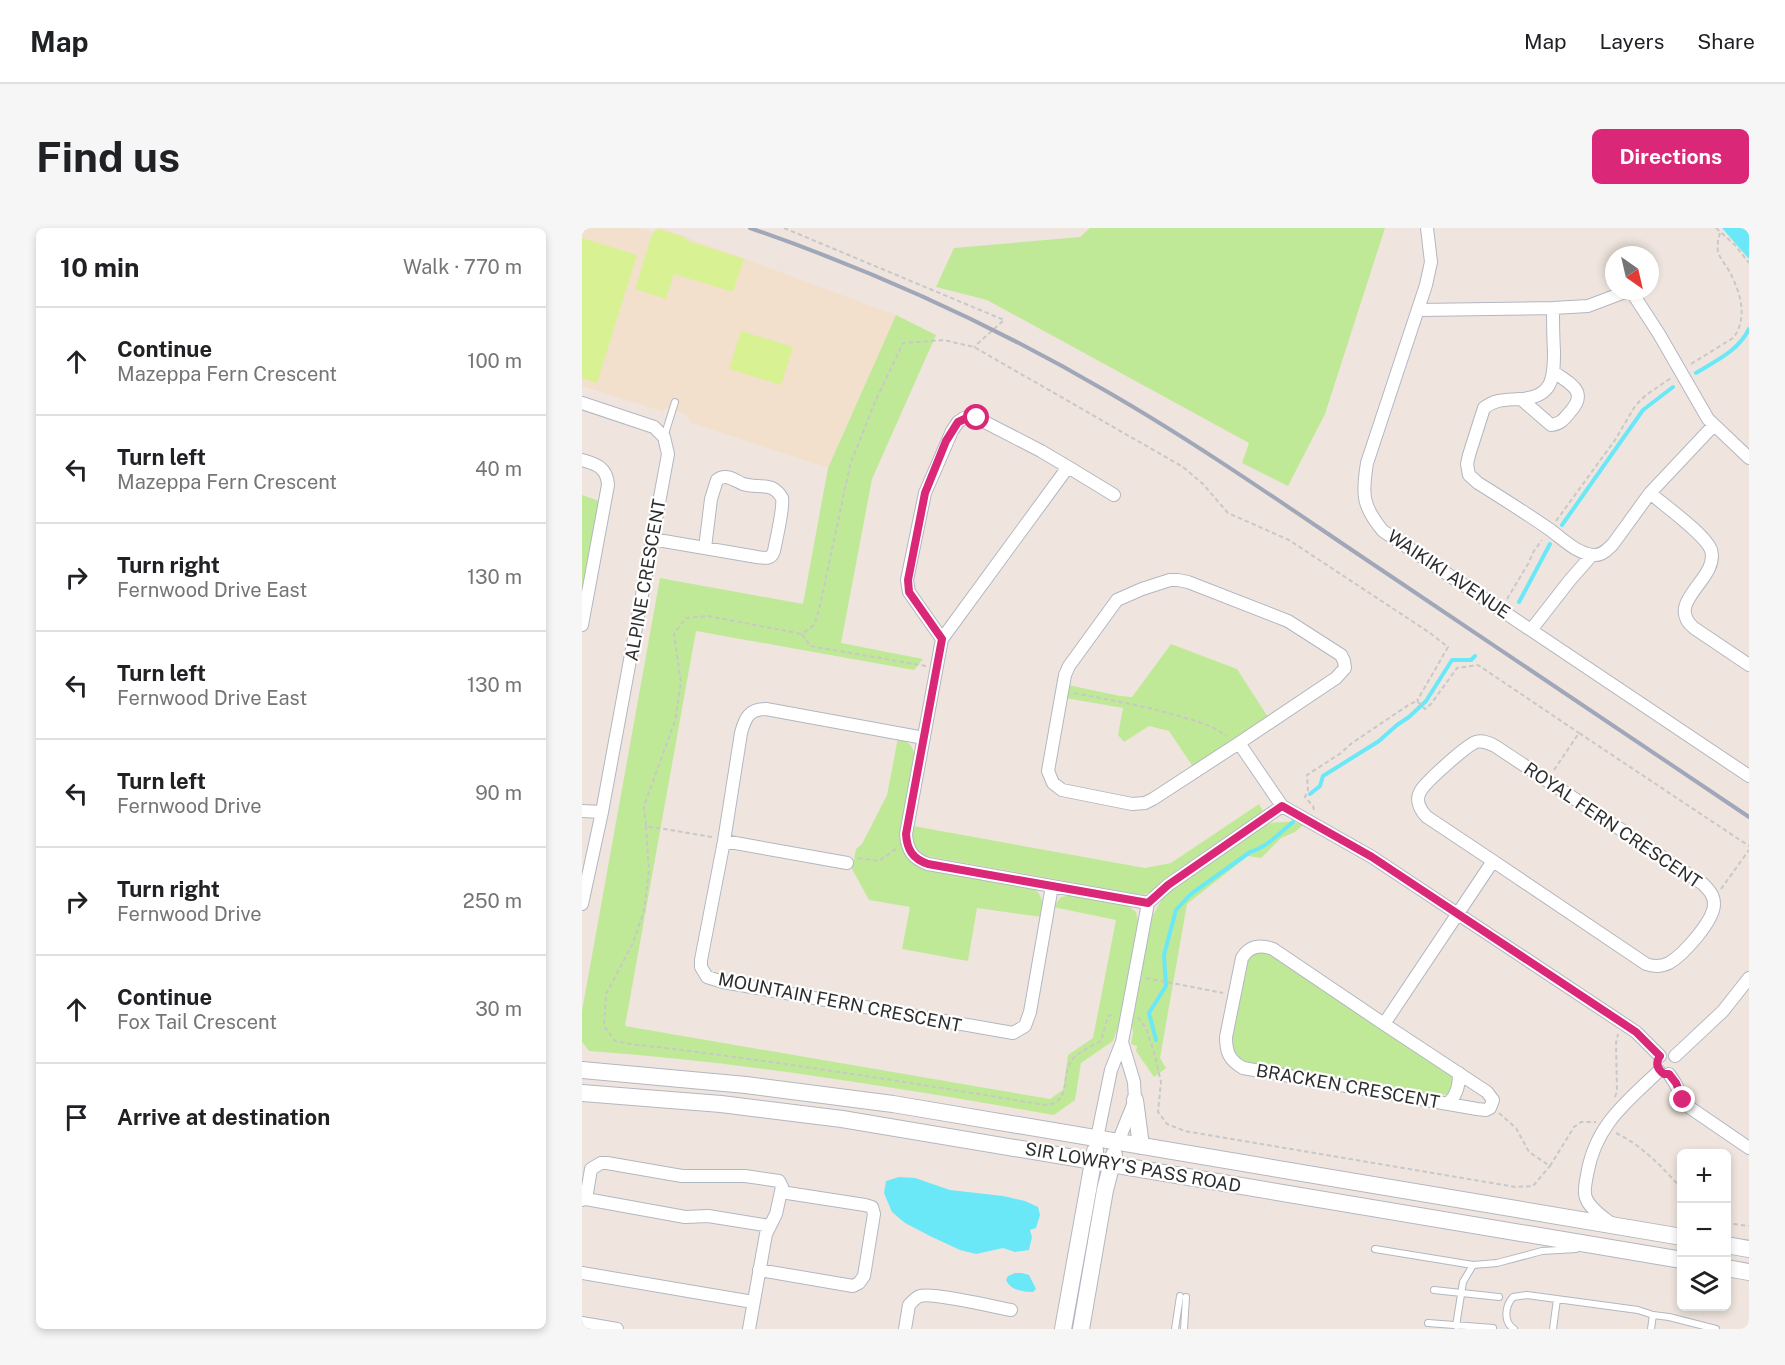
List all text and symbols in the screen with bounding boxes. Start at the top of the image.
text: Map [30,25,89,58]
text: Map [1524,29,1567,54]
text: Layers [1600,29,1664,54]
text: Share [1697,29,1755,54]
button: Directions [1592,129,1749,184]
text: Find us [36,132,180,181]
north arrow [1605,246,1659,300]
text: 10 min [60,252,139,283]
text: Walk · 770 m [403,255,522,279]
text: Continue [117,336,212,362]
icon: ahead [60,345,93,378]
text: 100 m [467,349,522,373]
text: Mazeppa Fern Crescent [117,362,337,386]
route start [963,404,989,430]
text: Turn left [117,444,206,470]
icon: left [60,453,93,486]
text: 40 m [475,457,522,481]
text: Mazeppa Fern Crescent [117,470,337,494]
street label: ALPINE CRESCENT [620,497,670,663]
street label: WAIKIKI AVENUE [1384,525,1514,623]
text: Turn right [117,552,220,578]
icon: right [60,561,93,594]
text: 130 m [467,565,522,589]
text: Fernwood Drive East [117,578,307,602]
text: Turn left [117,660,206,686]
icon: left [60,669,93,702]
text: 130 m [467,673,522,697]
text: Fernwood Drive East [117,686,307,710]
street label: ROYAL FERN CRESCENT [1520,758,1706,892]
text: Turn left [117,768,206,794]
icon: left [60,777,93,810]
text: 90 m [475,781,522,805]
text: Fernwood Drive [117,794,262,818]
text: Turn right [117,876,220,902]
icon: right [60,885,93,918]
text: 250 m [463,889,522,913]
text: Fernwood Drive [117,902,262,926]
street label: MOUNTAIN FERN CRESCENT [716,968,964,1036]
text: Continue [117,984,212,1010]
icon: ahead [60,993,93,1026]
text: 30 m [475,997,522,1021]
text: Fox Tail Crescent [117,1010,277,1034]
street label: BRACKEN CRESCENT [1255,1060,1442,1113]
route end [1669,1086,1695,1112]
icon: arrive [60,1101,93,1134]
text: Arrive at destination [117,1104,330,1130]
street label: SIR LOWRY'S PASS ROAD [1023,1138,1243,1196]
map controls [1677,1149,1731,1311]
button: + [1677,1149,1731,1203]
button: − [1677,1203,1731,1257]
button: layers [1677,1257,1731,1311]

